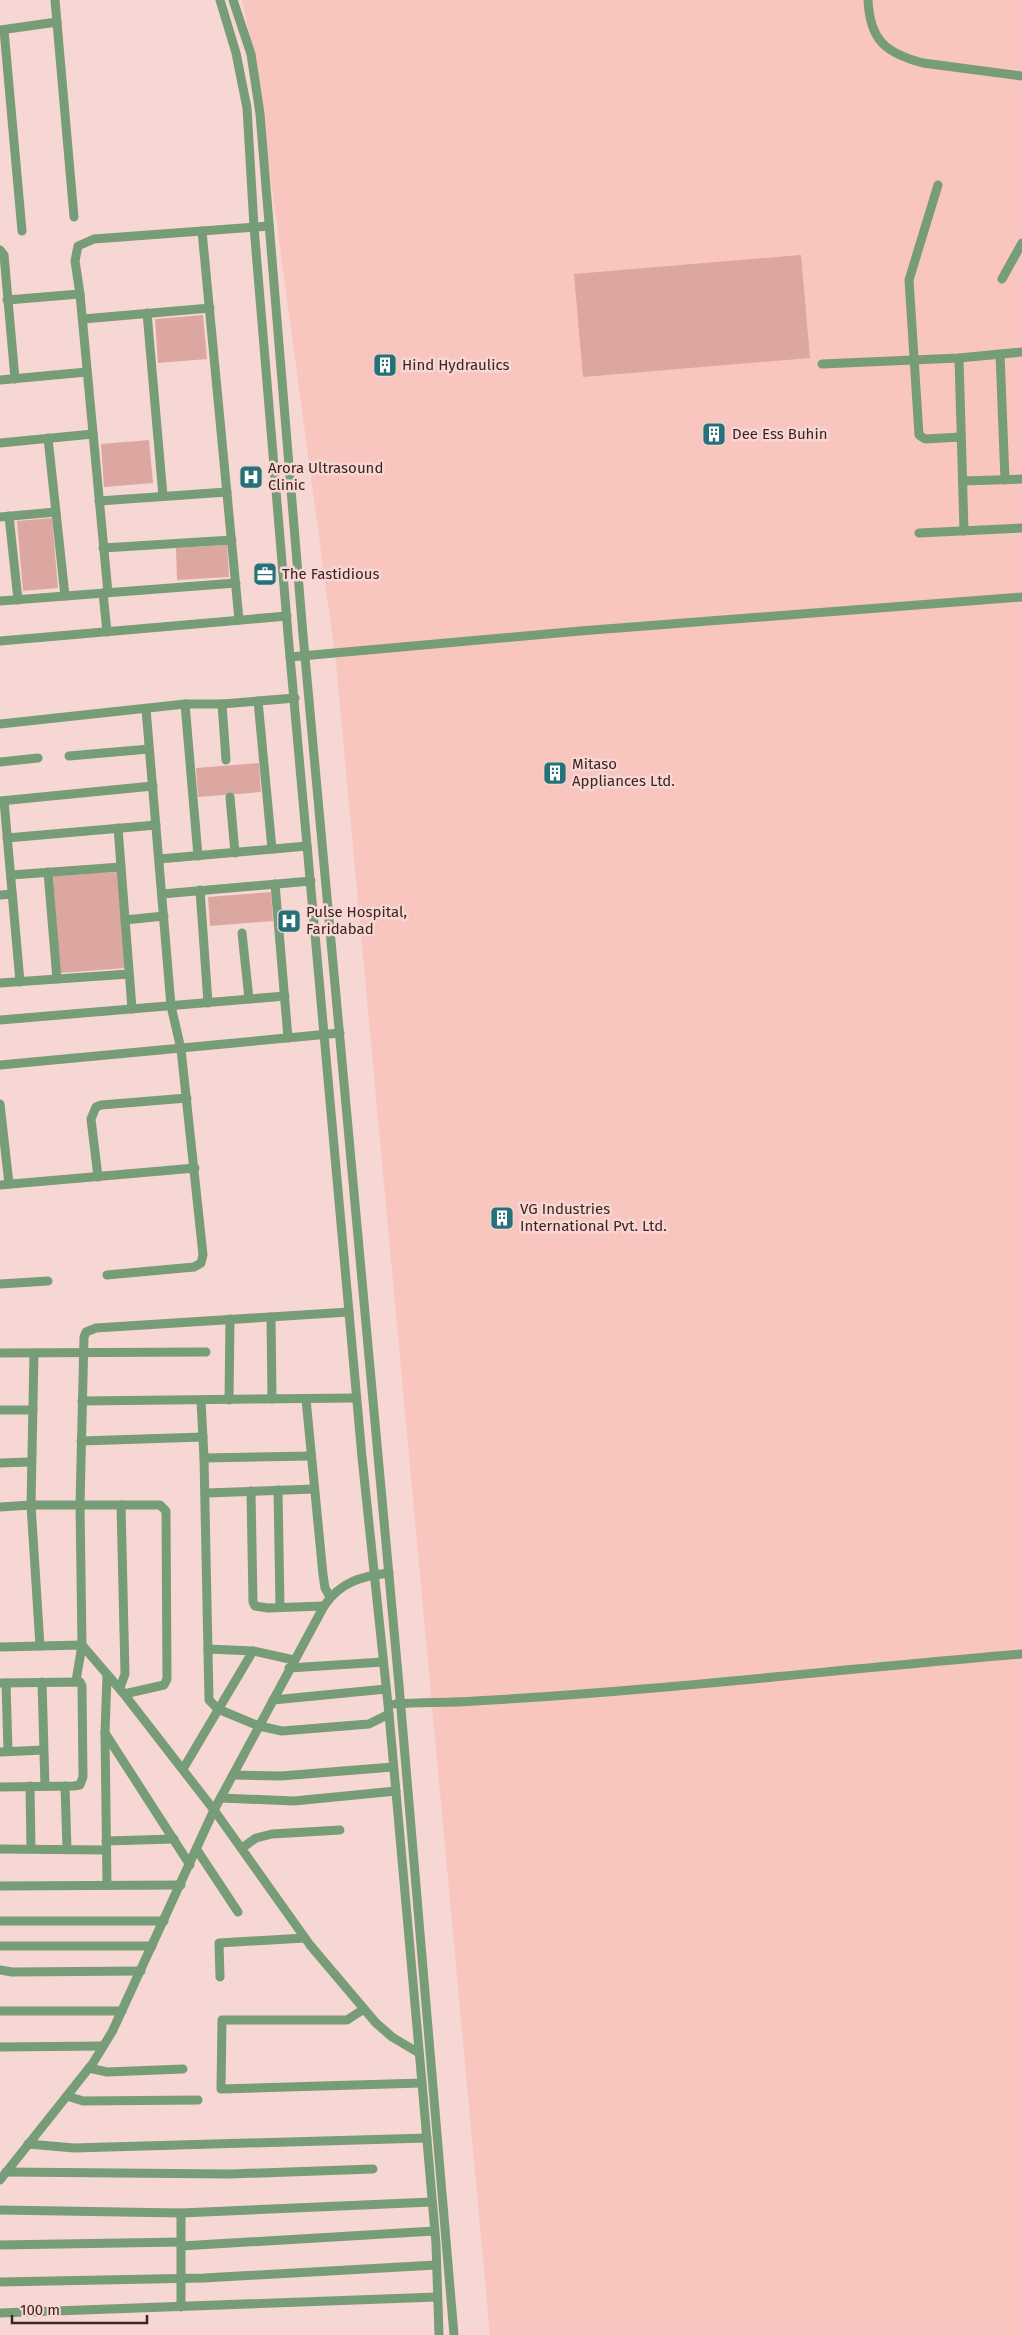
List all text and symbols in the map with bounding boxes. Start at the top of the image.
building icon: Hind Hydraulics [372,352,398,378]
place label: Hind Hydraulics [402,356,510,374]
building icon: Dee Ess Buhin [701,421,727,447]
place label: Dee Ess Buhin [732,425,827,443]
place label: Arora Ultrasound Clinic [268,459,383,494]
hospital icon: Arora Ultrasound Clinic [238,464,264,490]
office icon: The Fastidious [252,561,278,587]
place label: The Fastidious [282,565,380,583]
place label: Mitaso Appliances Ltd. [572,755,675,790]
building icon: Mitaso Appliances Ltd. [542,760,568,786]
place label: Pulse Hospital, Faridabad [306,903,407,938]
hospital icon: Pulse Hospital, Faridabad [276,908,302,934]
place label: VG Industries International Pvt. Ltd. [520,1200,667,1235]
building icon: VG Industries International Pvt. Ltd. [489,1205,515,1231]
scale bar [12,2292,148,2324]
text: 100 m [20,2301,60,2319]

